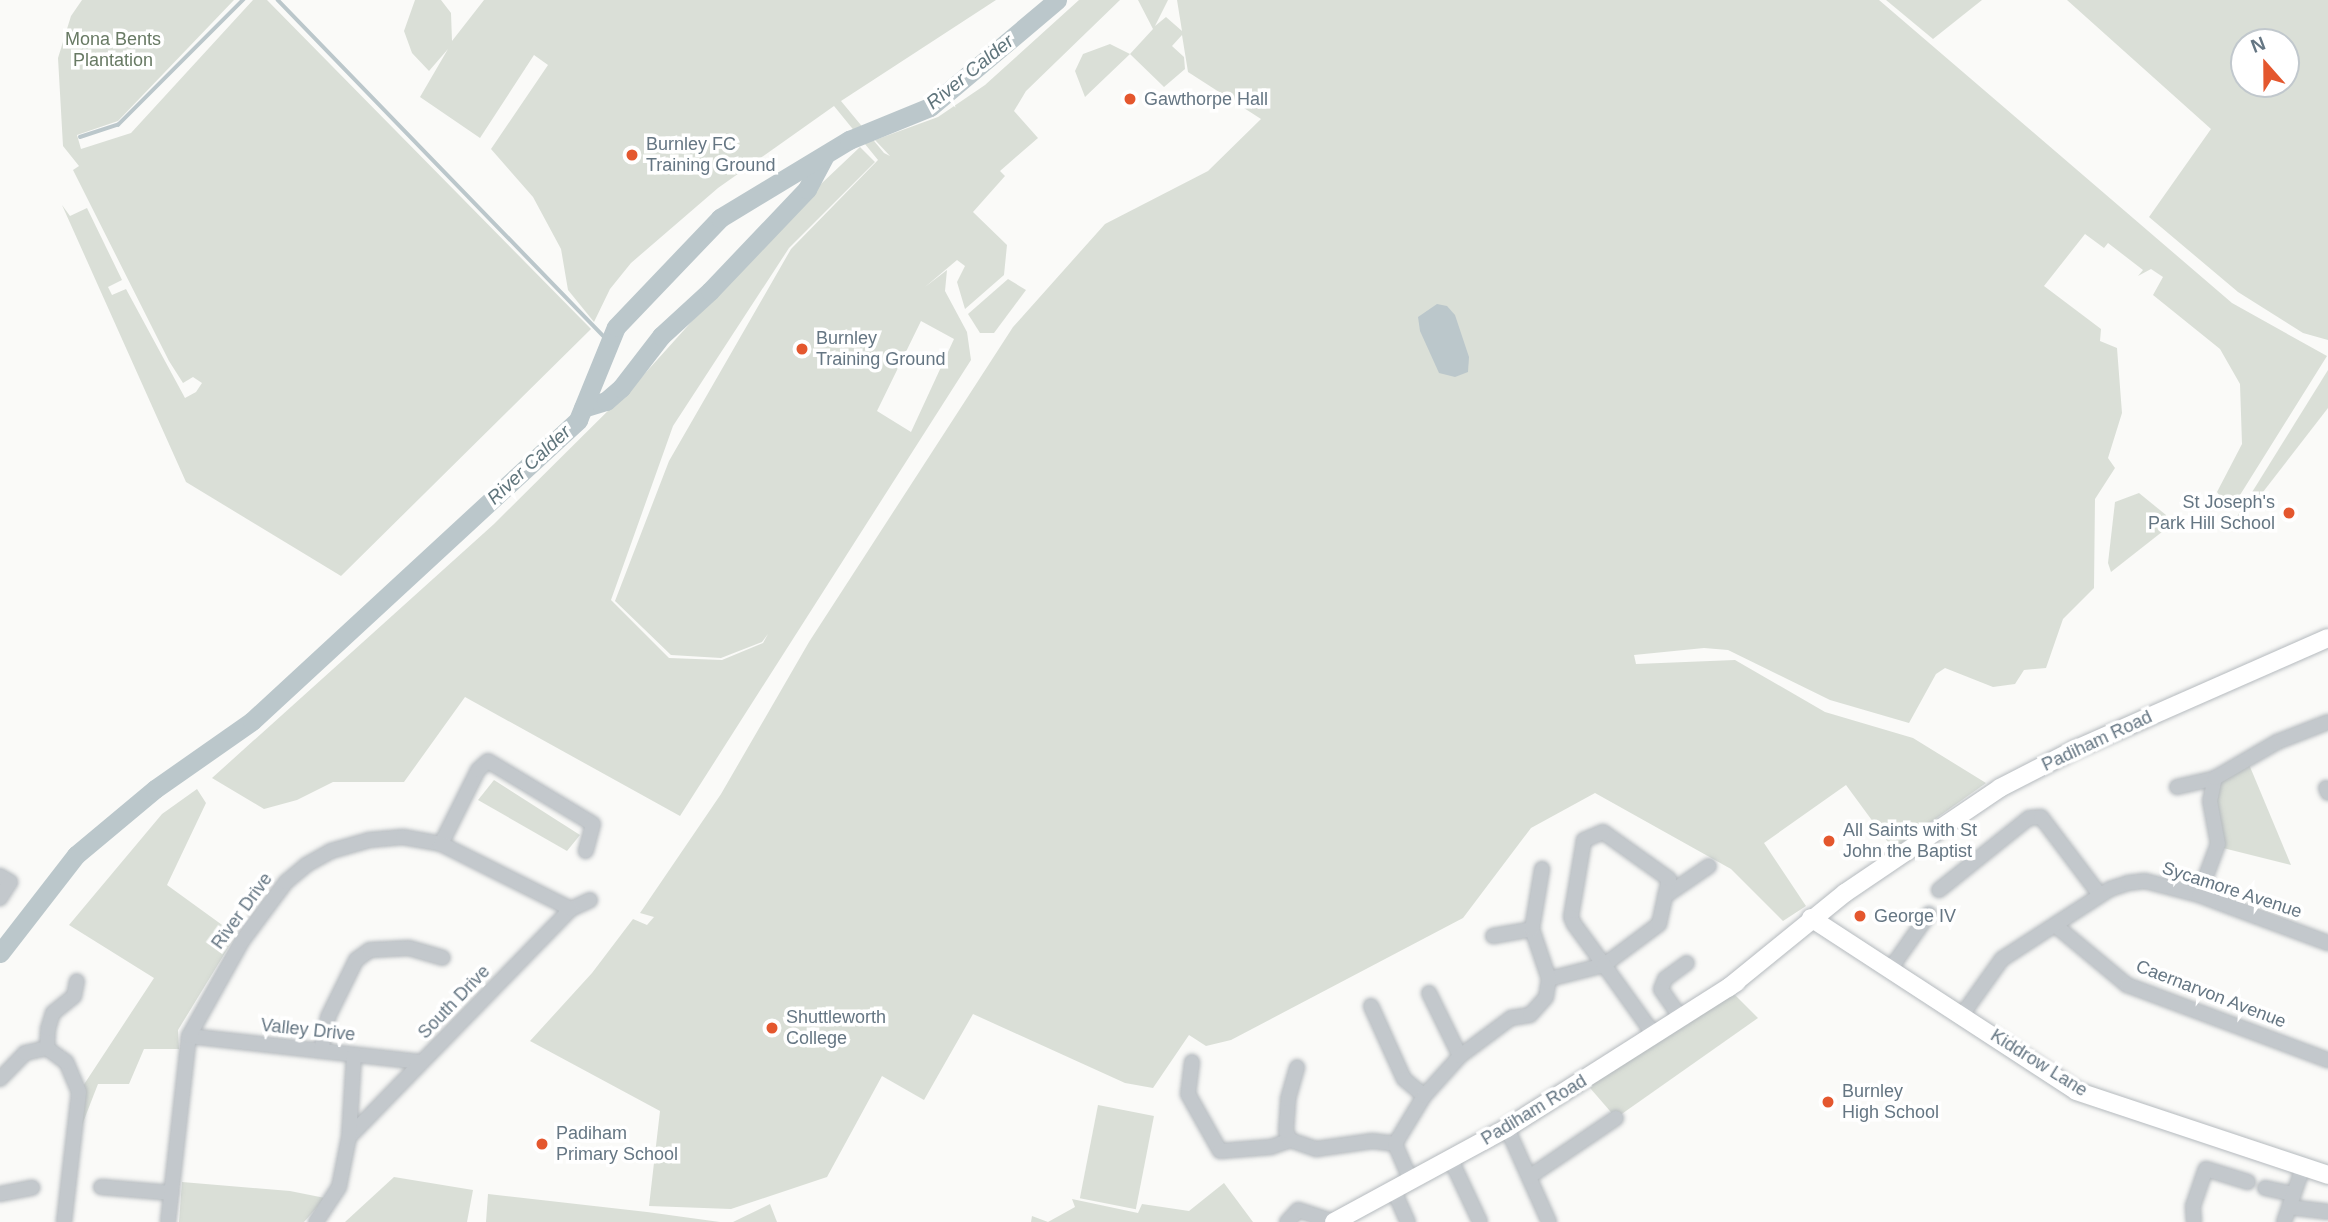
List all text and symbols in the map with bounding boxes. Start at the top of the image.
north arrow [2230,28,2300,98]
park label: Mona Bents Plantation [65,29,161,72]
water label: River Calder [922,30,1018,114]
text: N [2248,33,2268,57]
place label: Gawthorpe Hall [1144,88,1268,110]
marker: Gawthorpe Hall [1122,91,1138,107]
place label: Burnley FC Training Ground [646,134,775,176]
marker: Burnley FC Training Ground [624,147,640,163]
place label: Burnley Training Ground [816,328,945,370]
marker: Burnley Training Ground [794,341,810,357]
water label: River Calder [483,421,575,509]
place label: St Joseph's Park Hill School [2148,492,2275,534]
marker: St Joseph's Park Hill School [2281,505,2297,521]
street label: Padiham Road [2038,706,2156,776]
place label: All Saints with St John the Baptist [1843,820,1977,862]
marker: All Saints with St John the Baptist [1821,833,1837,849]
street label: Sycamore Avenue [2159,857,2305,923]
street label: River Drive [207,869,277,953]
place label: George IV [1874,905,1956,927]
marker: George IV [1852,908,1868,924]
street label: Caernarvon Avenue [2133,955,2289,1033]
street label: South Drive [414,961,494,1043]
place label: Shuttleworth College [786,1007,886,1050]
street label: Valley Drive [260,1014,356,1046]
marker: Shuttleworth College [764,1020,780,1036]
street label: Kiddrow Lane [1987,1025,2091,1101]
street label: Padiham Road [1477,1070,1591,1150]
place label: Burnley High School [1842,1081,1939,1124]
marker: Burnley High School [1820,1094,1836,1110]
place label: Padiham Primary School [556,1123,678,1166]
marker: Padiham Primary School [534,1136,550,1152]

